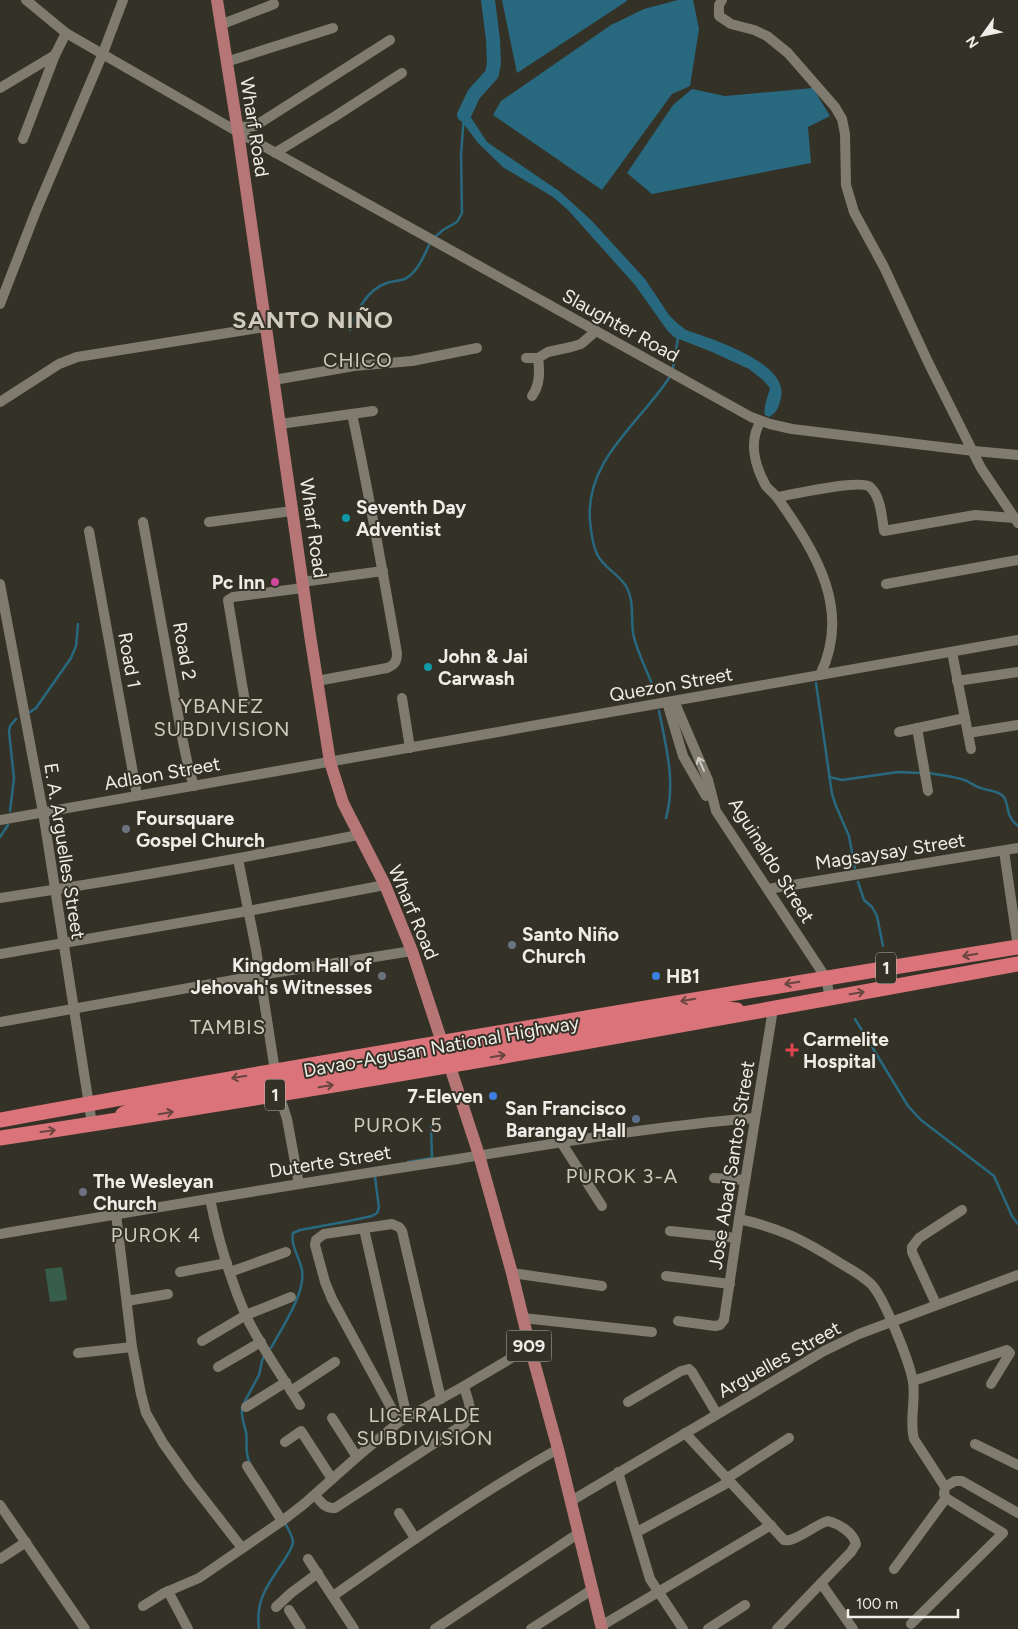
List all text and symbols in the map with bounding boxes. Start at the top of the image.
north arrow [958,10,1008,60]
text: N [962,33,983,51]
street label: Wharf Road [235,76,274,178]
street label: Slaughter Road [558,284,683,367]
district label: SANTO NIÑO [232,305,394,334]
district label: CHICO [323,348,393,372]
street label: Wharf Road [295,477,332,579]
place label: Seventh Day Adventist [356,496,466,541]
marker: Seventh Day Adventist [340,512,352,524]
place label: Pc Inn [212,571,265,594]
marker: Pc Inn [269,576,281,588]
street label: Road 2 [168,620,201,682]
street label: Road 1 [113,630,146,690]
place label: John & Jai Carwash [438,645,528,690]
marker: John & Jai Carwash [422,661,434,673]
street label: Quezon Street [608,662,734,707]
district label: YBANEZ SUBDIVISION [154,694,290,741]
street label: Adlaon Street [102,752,222,795]
one-way arrow [696,757,706,772]
street label: E. A. Arguelles Street [39,761,90,941]
street label: Aguinaldo Street [724,793,819,927]
place label: Foursquare Gospel Church [136,807,265,852]
marker: Foursquare Gospel Church [120,823,132,835]
street label: Magsaysay Street [813,828,967,875]
street label: Wharf Road [383,861,444,963]
place label: Santo Niño Church [522,923,619,968]
marker: Santo Niño Church [506,939,518,951]
one-way arrow [962,950,978,960]
road number: 1 [876,952,896,984]
place label: Kingdom Hall of Jehovah's Witnesses [191,954,373,999]
place label: HB1 [666,965,700,988]
marker: Kingdom Hall of Jehovah's Witnesses [376,970,388,982]
marker: HB1 [650,970,662,982]
one-way arrow [784,979,800,989]
one-way arrow [849,988,865,998]
one-way arrow [681,996,697,1006]
street label: Davao-Agusan National Highway [301,1011,581,1082]
district label: TAMBIS [190,1015,266,1039]
place label: Carmelite Hospital [803,1028,889,1073]
marker: Carmelite Hospital [785,1043,799,1057]
one-way arrow [490,1051,506,1061]
street label: Jose Abad Santos Street [704,1059,759,1271]
one-way arrow [232,1072,248,1082]
road number: 1 [265,1080,285,1110]
one-way arrow [318,1080,334,1090]
place label: 7-Eleven [407,1085,483,1108]
marker: 7-Eleven [487,1090,499,1102]
place label: San Francisco Barangay Hall [505,1097,626,1142]
one-way arrow [158,1108,174,1118]
district label: PUROK 5 [353,1113,443,1137]
marker: San Francisco Barangay Hall [630,1113,642,1125]
one-way arrow [40,1125,56,1135]
street label: Duterte Street [268,1141,393,1182]
district label: PUROK 3-A [566,1164,678,1188]
place label: The Wesleyan Church [93,1170,214,1215]
marker: The Wesleyan Church [77,1186,89,1198]
district label: PUROK 4 [111,1223,201,1247]
street label: Arguelles Street [714,1316,845,1403]
road number: 909 [506,1330,552,1362]
district label: LICERALDE SUBDIVISION [357,1403,493,1450]
scale bar [848,1586,958,1618]
text: 100 m [856,1595,898,1613]

